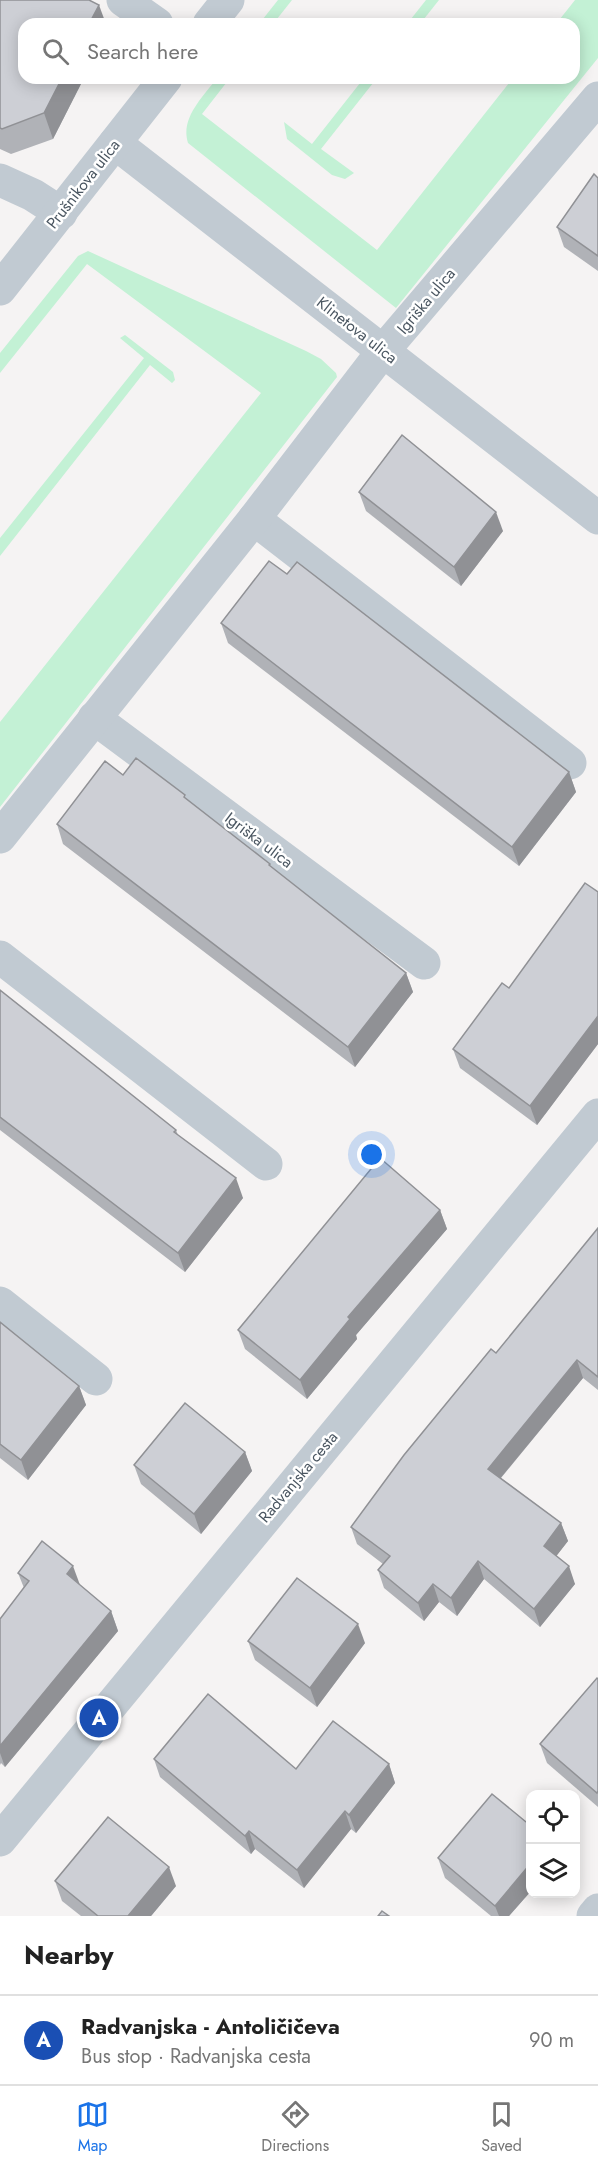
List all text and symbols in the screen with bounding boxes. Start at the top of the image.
search box [18,18,580,84]
icon: search [39,35,72,68]
text: Search here [87,35,198,67]
street label: Prušnikova ulica [41,134,125,234]
street label: Igriška ulica [391,263,461,339]
street label: Klinetova ulica [312,291,402,369]
street label: Igriška ulica [220,807,298,873]
your location [357,1140,386,1169]
street label: Radvanjska cesta [253,1426,343,1528]
pin: A [80,1696,118,1740]
map controls [526,1790,580,1898]
button: locate [526,1790,580,1844]
button: layers [526,1844,580,1898]
text: Nearby [24,1936,113,1974]
text: Radvanjska - Antoličičeva [81,2010,340,2042]
text: A [36,2026,51,2055]
text: 90 m [529,2026,574,2055]
text: Bus stop · Radvanjska cesta [81,2042,311,2071]
tab: Map [76,2098,109,2157]
tab: Directions [261,2098,329,2157]
tab: Saved [481,2098,522,2157]

